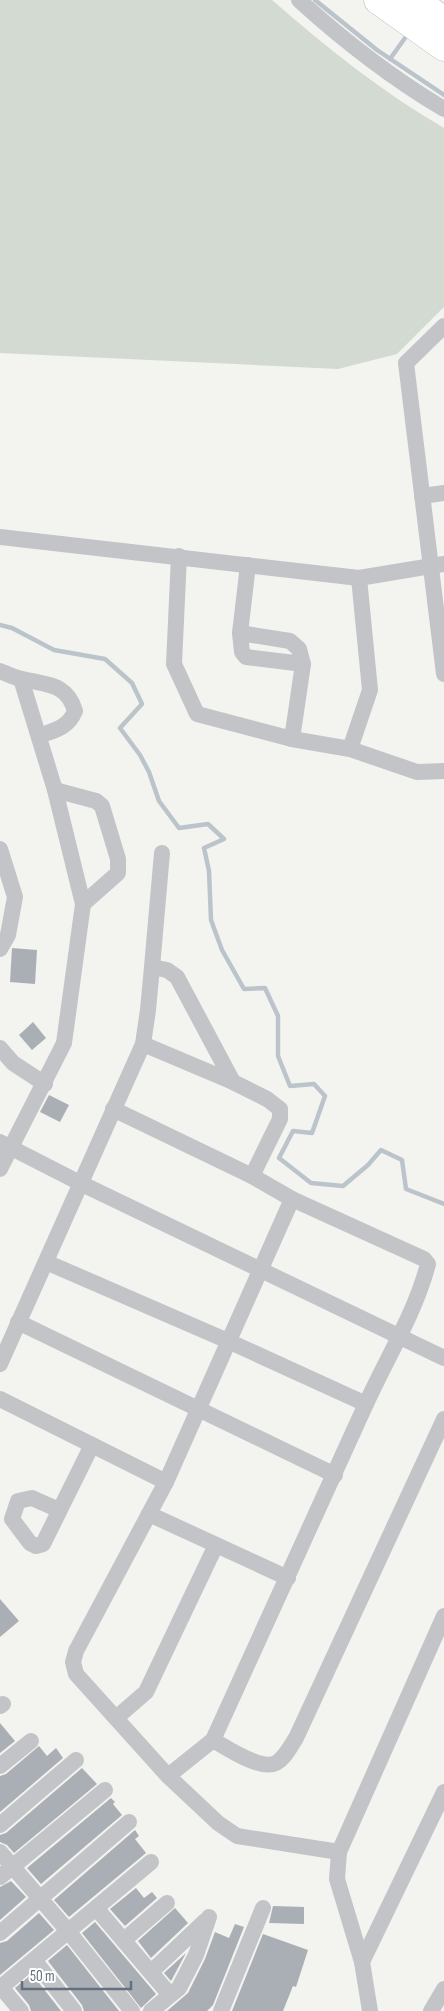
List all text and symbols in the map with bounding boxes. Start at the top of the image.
scale bar [22,1958,131,1990]
text: 50 m [30,1967,55,1986]

